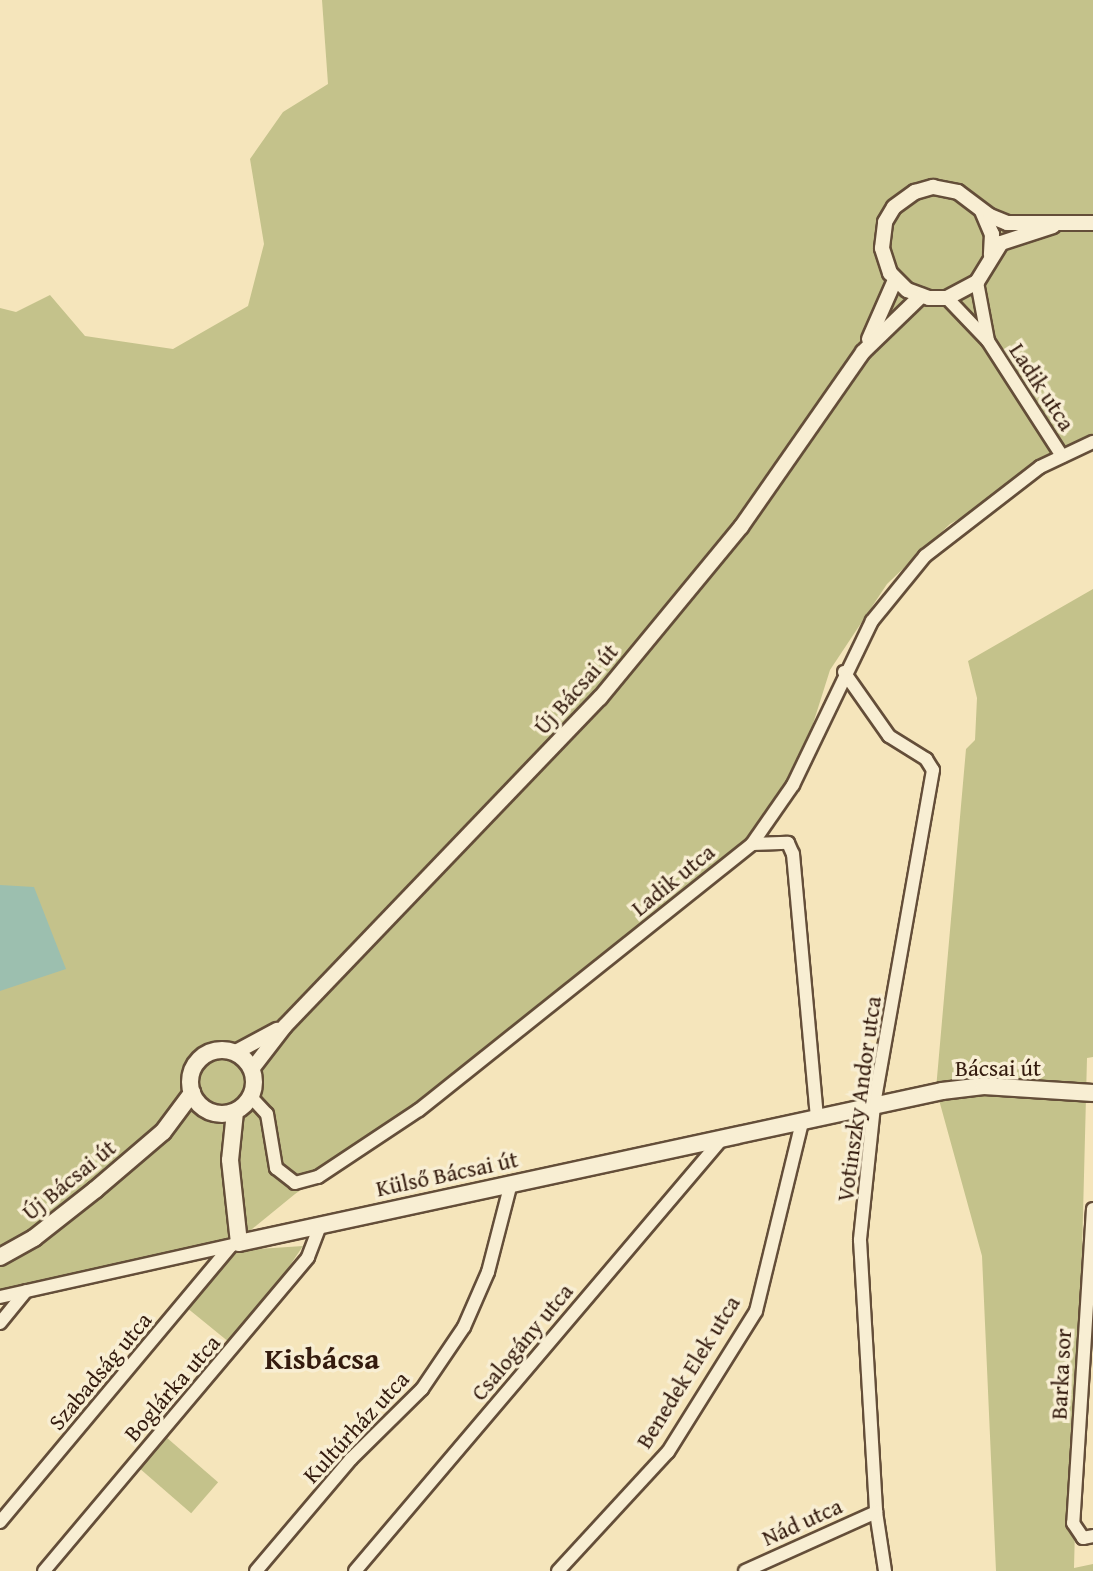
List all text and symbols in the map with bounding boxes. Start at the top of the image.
street label: Ladik utca [1003,338,1081,436]
street label: Új Bácsai út [528,638,624,740]
street label: Ladik utca [626,838,720,922]
street label: Votinszky Andor utca [831,994,887,1204]
street label: Bácsai út [955,1054,1041,1082]
street label: Új Bácsai út [17,1134,121,1226]
street label: Külső Bácsai út [373,1145,521,1203]
street label: Csalogány utca [465,1278,579,1406]
street label: Benedek Elek utca [630,1291,746,1453]
street label: Szabadság utca [43,1306,157,1436]
street label: Barka sor [1045,1328,1077,1420]
street label: Boglárka utca [118,1329,226,1447]
district label: Kisbácsa [264,1340,380,1376]
street label: Kultúrház utca [297,1365,415,1489]
street label: Nád utca [758,1492,846,1552]

